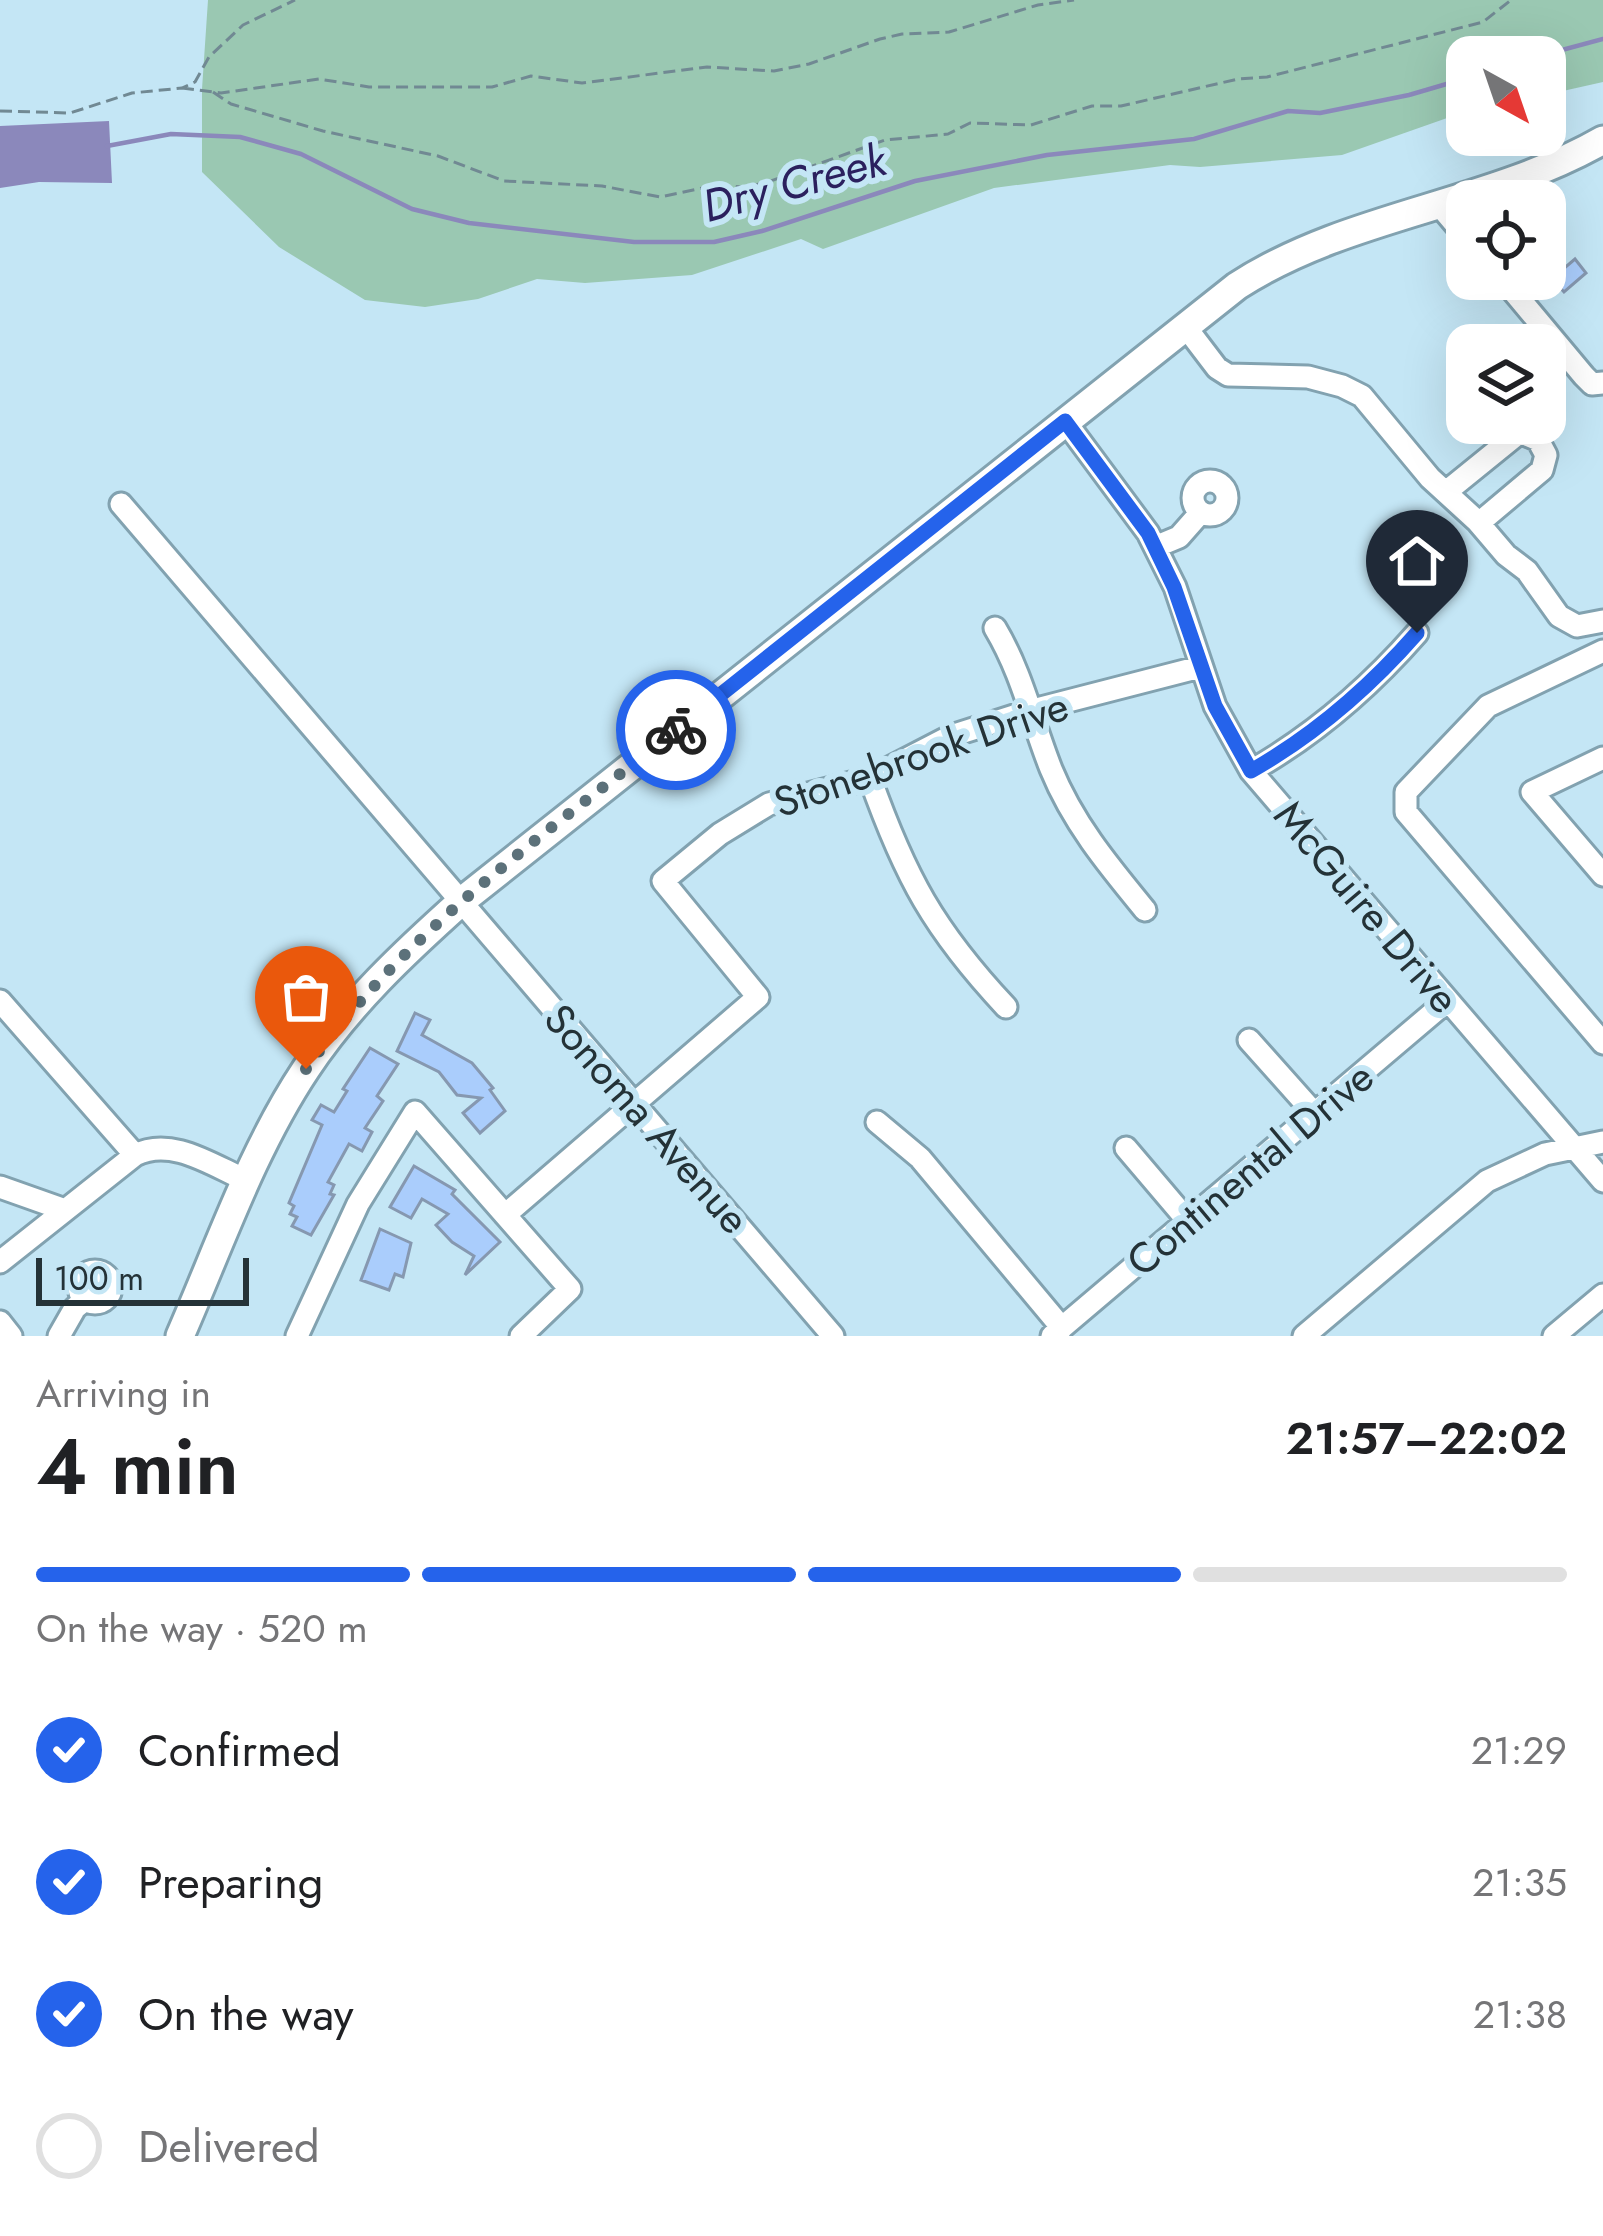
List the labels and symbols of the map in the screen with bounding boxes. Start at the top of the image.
north arrow [1446,36,1566,156]
water label: Dry Creek [695,127,895,239]
pin [1366,510,1468,633]
courier [616,670,736,790]
street label: Stonebrook Drive [766,675,1076,833]
street label: McGuire Drive [1260,787,1474,1027]
pin [255,946,357,1069]
street label: Sonoma Avenue [530,991,764,1247]
street label: Continental Drive [1113,1047,1387,1291]
scale bar [36,1252,249,1305]

